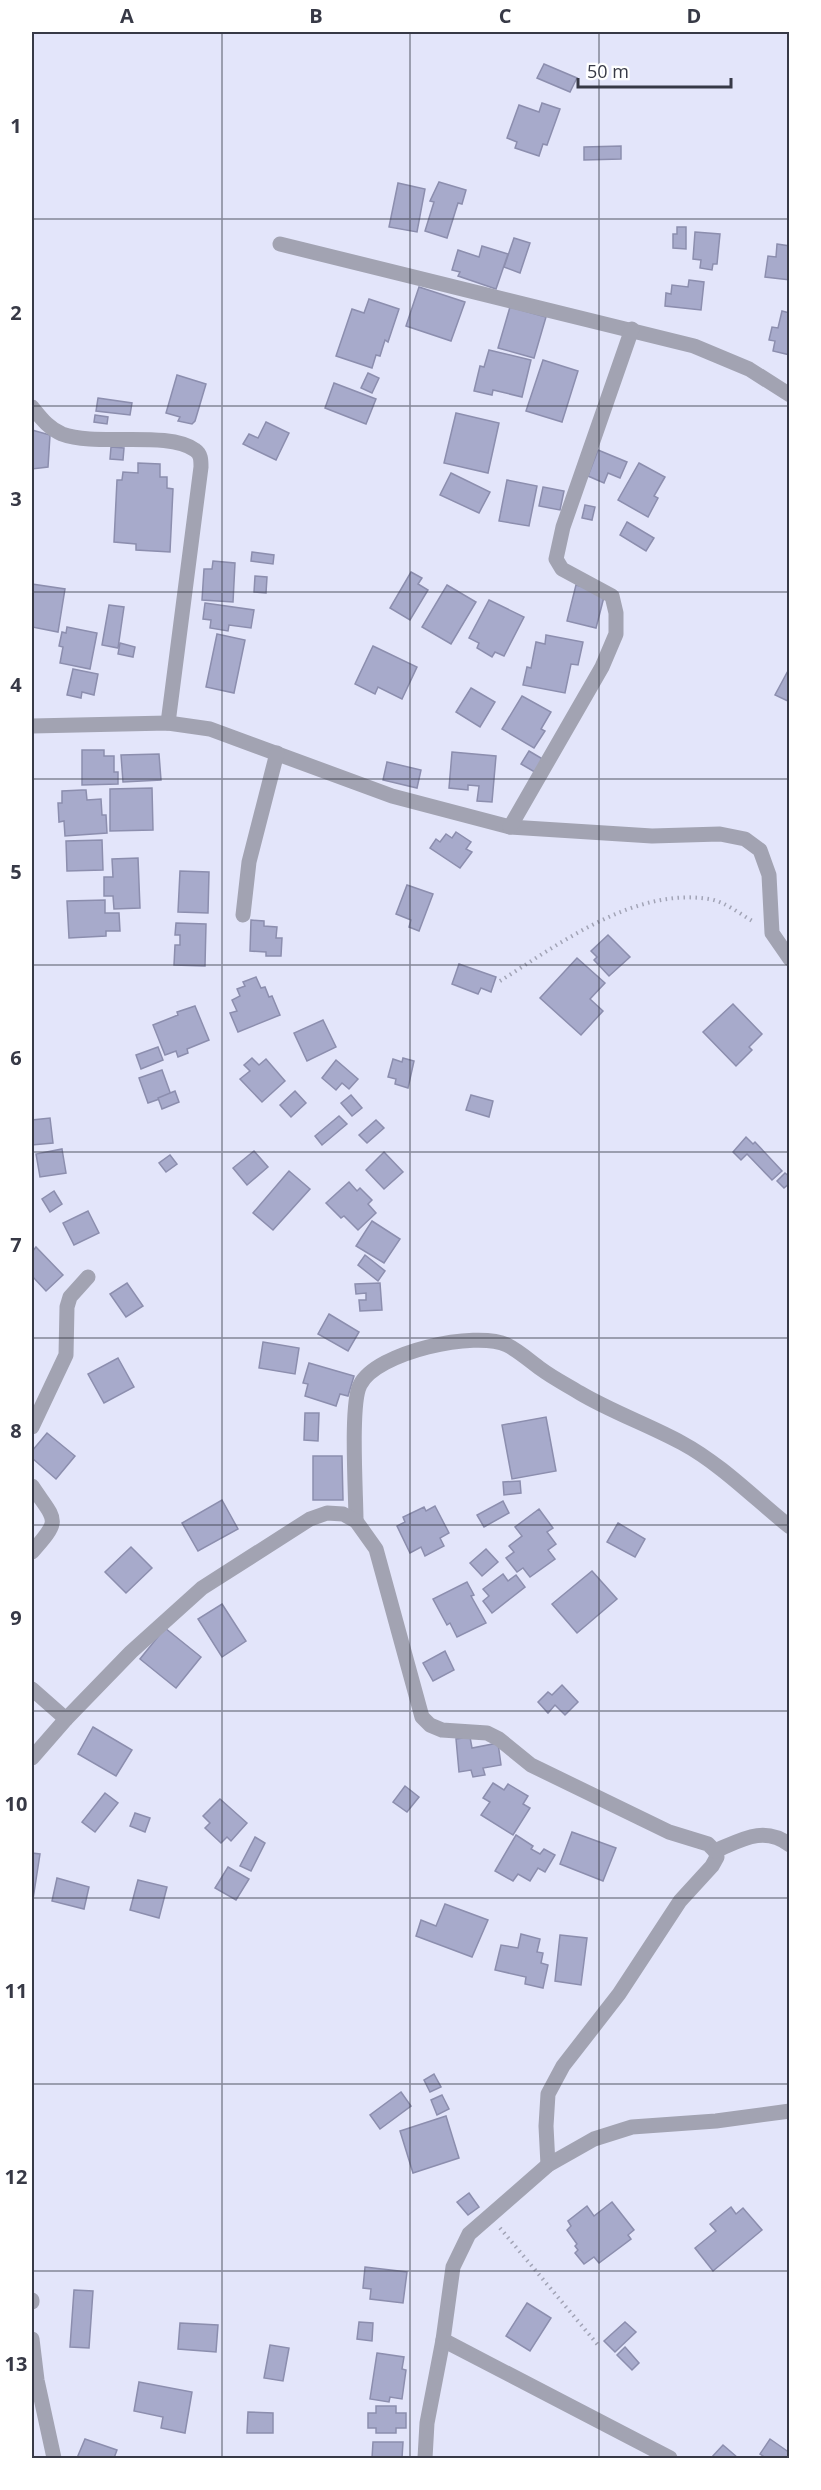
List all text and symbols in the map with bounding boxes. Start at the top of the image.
text: A [120,2,134,29]
text: B [309,2,323,29]
text: C [499,2,512,29]
text: D [687,2,701,29]
scale bar [578,51,731,89]
text: 50 m [587,59,629,83]
text: 1 [10,112,22,139]
text: 2 [10,299,22,326]
text: 3 [10,485,22,512]
text: 4 [10,671,22,698]
text: 5 [10,858,22,885]
text: 6 [10,1044,22,1071]
text: 7 [10,1231,22,1258]
text: 8 [10,1417,22,1444]
text: 9 [10,1604,22,1631]
text: 10 [5,1790,27,1817]
text: 11 [5,1977,27,2004]
text: 12 [5,2163,27,2190]
text: 13 [5,2350,27,2377]

